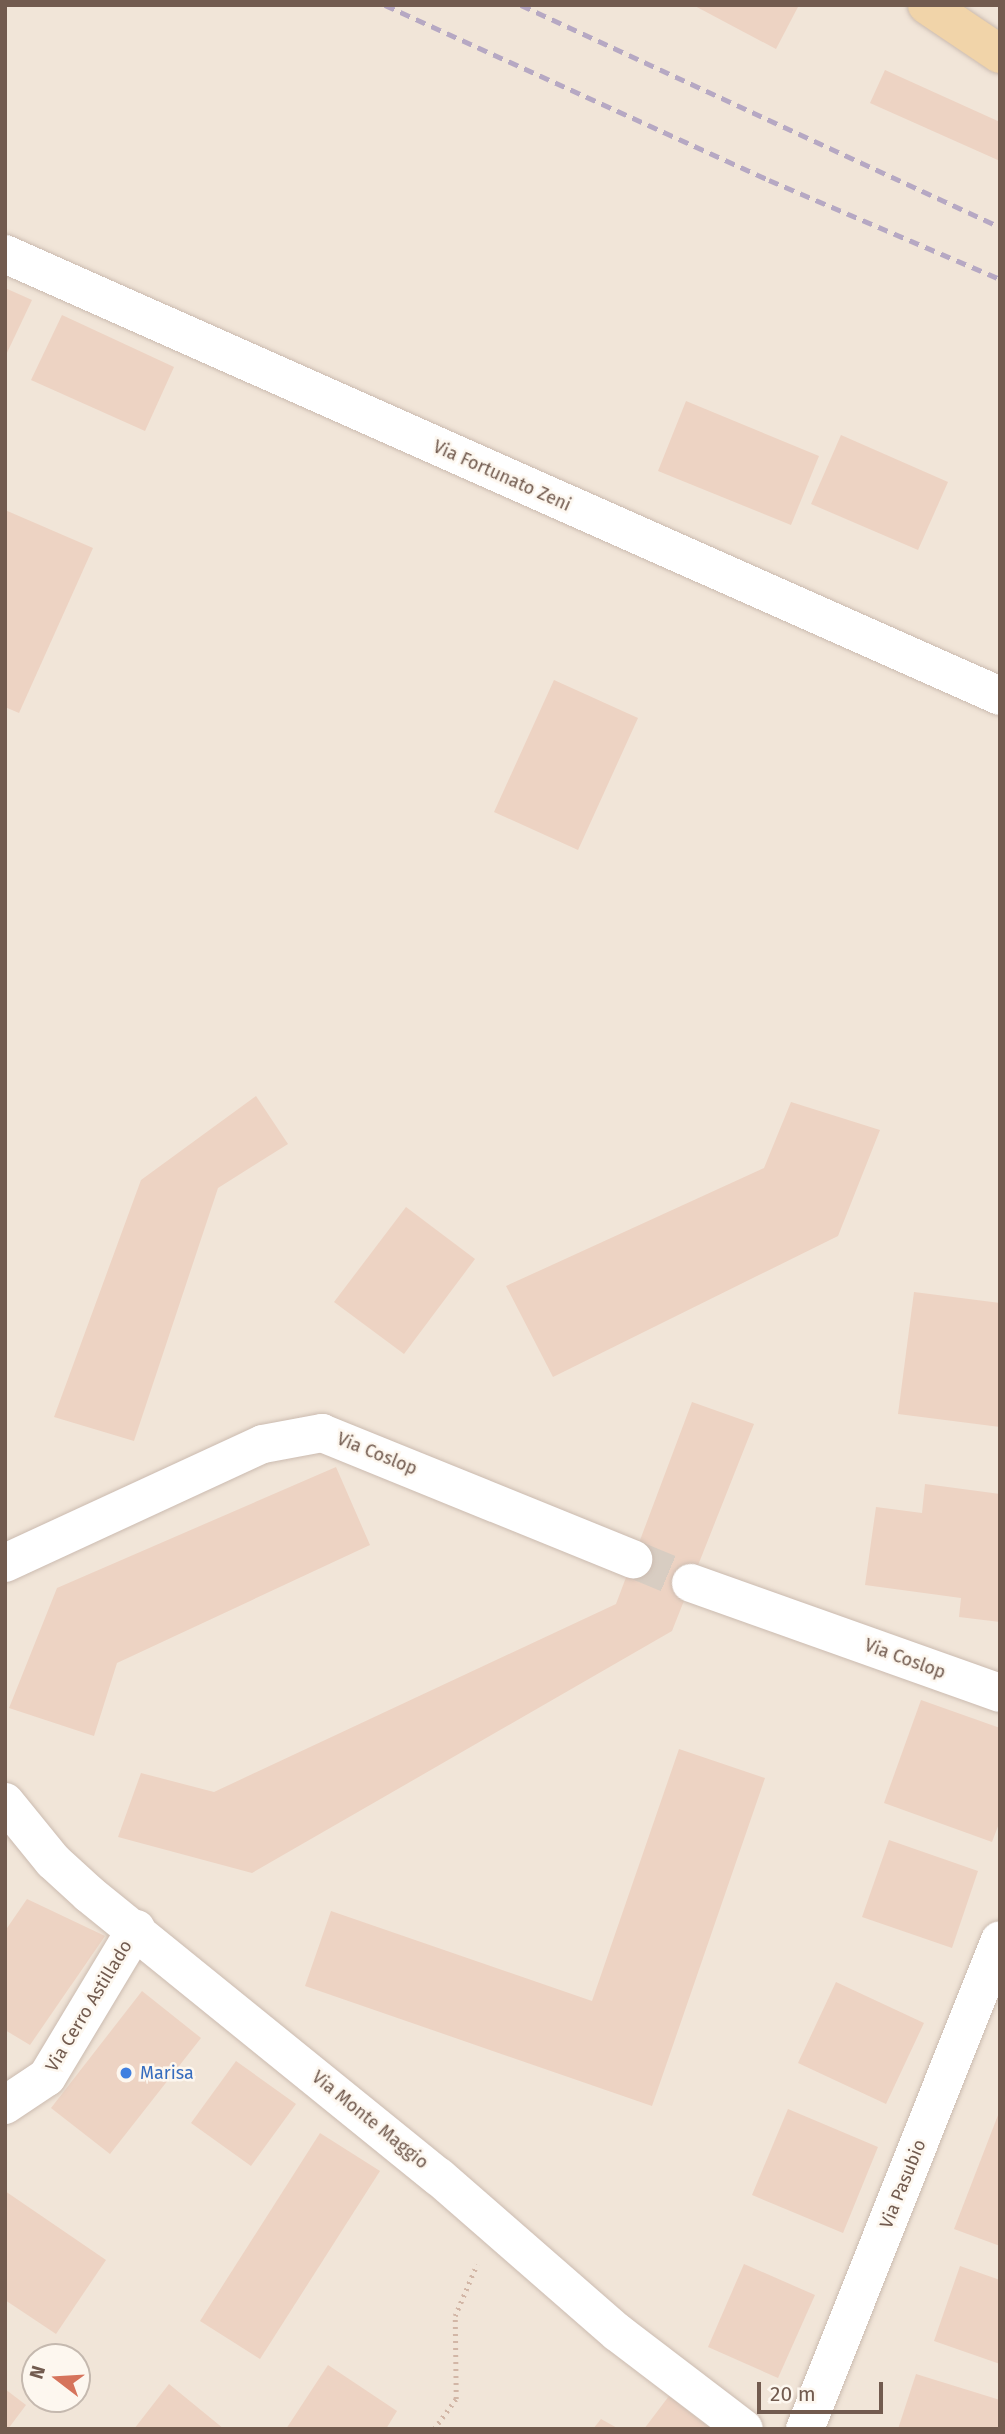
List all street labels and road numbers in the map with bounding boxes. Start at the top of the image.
street label: Via Fortunato Zeni [430,436,574,516]
street label: Via Coslop [334,1428,420,1480]
street label: Via Coslop [862,1634,948,1684]
street label: Via Cerro Astillado [41,1936,137,2076]
street label: Via Monte Maggio [307,2066,433,2174]
street label: Via Pasubio [875,2136,931,2232]

